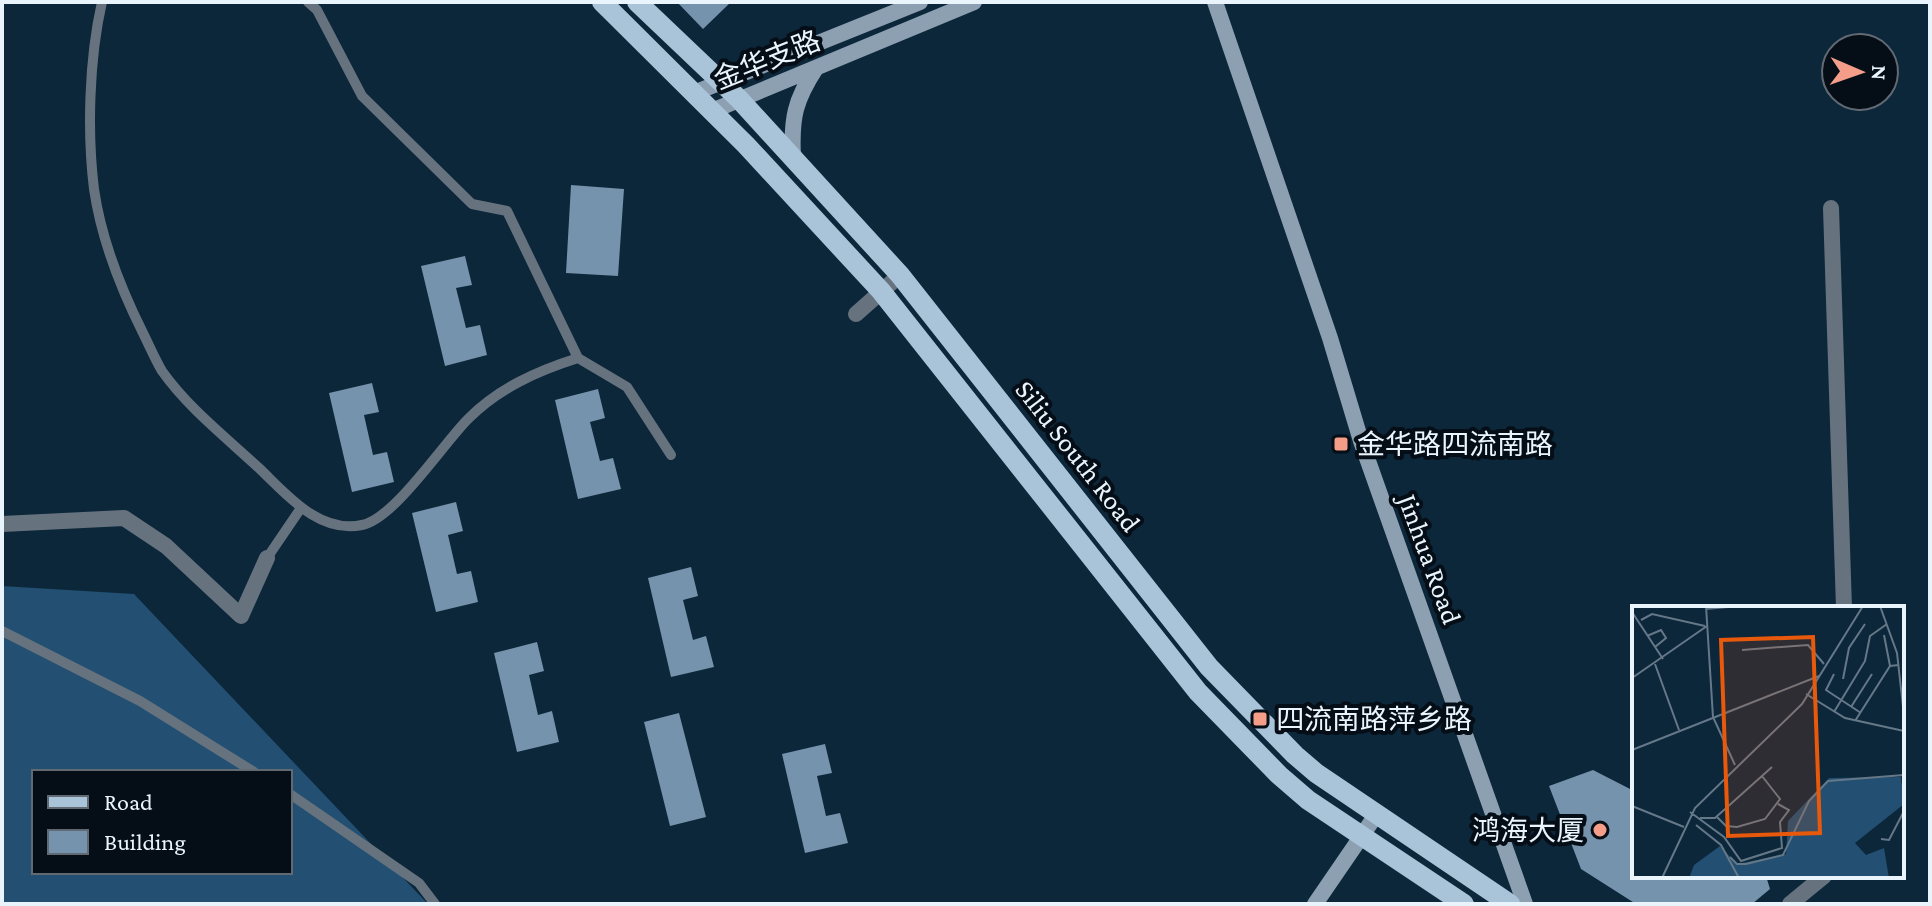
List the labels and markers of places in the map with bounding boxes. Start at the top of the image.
place label: 金华路四流南路 [1357,429,1553,460]
marker: 金华路四流南路 [1332,435,1350,453]
place label: 四流南路萍乡路 [1276,704,1472,735]
marker: 四流南路萍乡路 [1251,710,1269,728]
place label: 鸿海大厦 [1472,815,1584,846]
marker: 鸿海大厦 [1591,821,1609,839]

